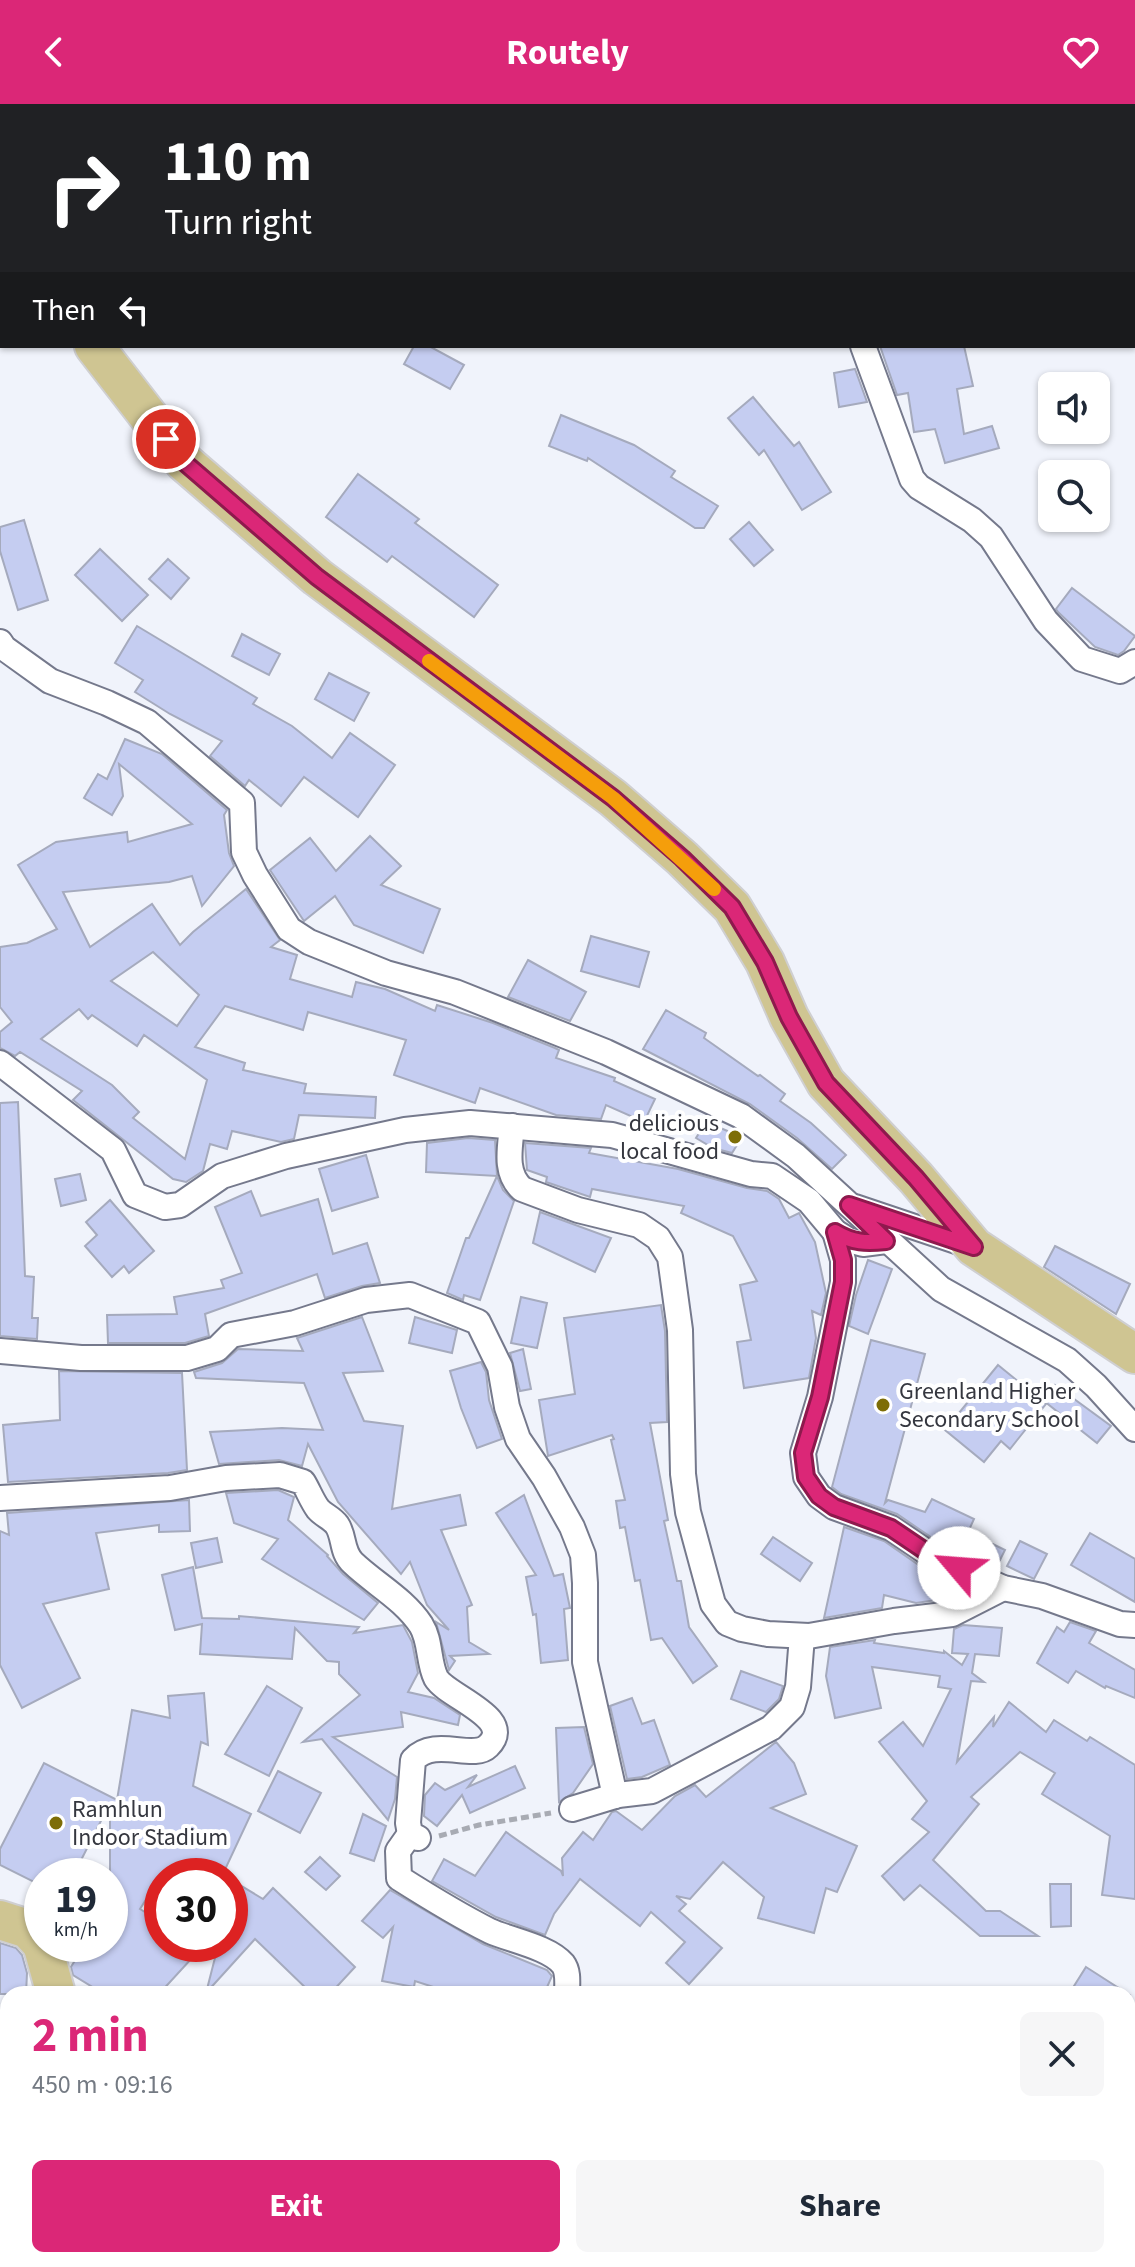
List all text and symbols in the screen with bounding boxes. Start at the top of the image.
text: Routely [506,27,629,78]
icon: back [32,30,76,74]
icon: heart [1059,30,1103,74]
text: 110 m [164,123,312,202]
icon: right [32,136,136,240]
text: Turn right [164,197,312,248]
icon: left [112,288,156,332]
text: Then [32,289,96,332]
map controls [1038,372,1110,532]
button: sound [1038,372,1110,444]
pin [132,405,200,473]
icon: arrive [144,417,188,461]
button: search [1038,460,1110,532]
place label: delicious local food [620,1106,719,1169]
marker: delicious local food [726,1128,744,1146]
place label: Greenland Higher Secondary School [899,1374,1080,1437]
marker: Greenland Higher Secondary School [874,1396,892,1414]
position arrow [917,1526,1001,1610]
place label: Ramhlun Indoor Stadium [72,1792,228,1855]
marker: Ramhlun Indoor Stadium [47,1814,65,1832]
speed limit sign: 30 [144,1858,248,1962]
text: 19 [55,1871,97,1928]
text: km/h [54,1916,98,1944]
text: 2 min [32,2002,149,2070]
button: close [1020,2012,1104,2096]
text: 450 m · 09:16 [32,2066,173,2103]
button: Exit [32,2160,560,2252]
button: Share [576,2160,1104,2252]

